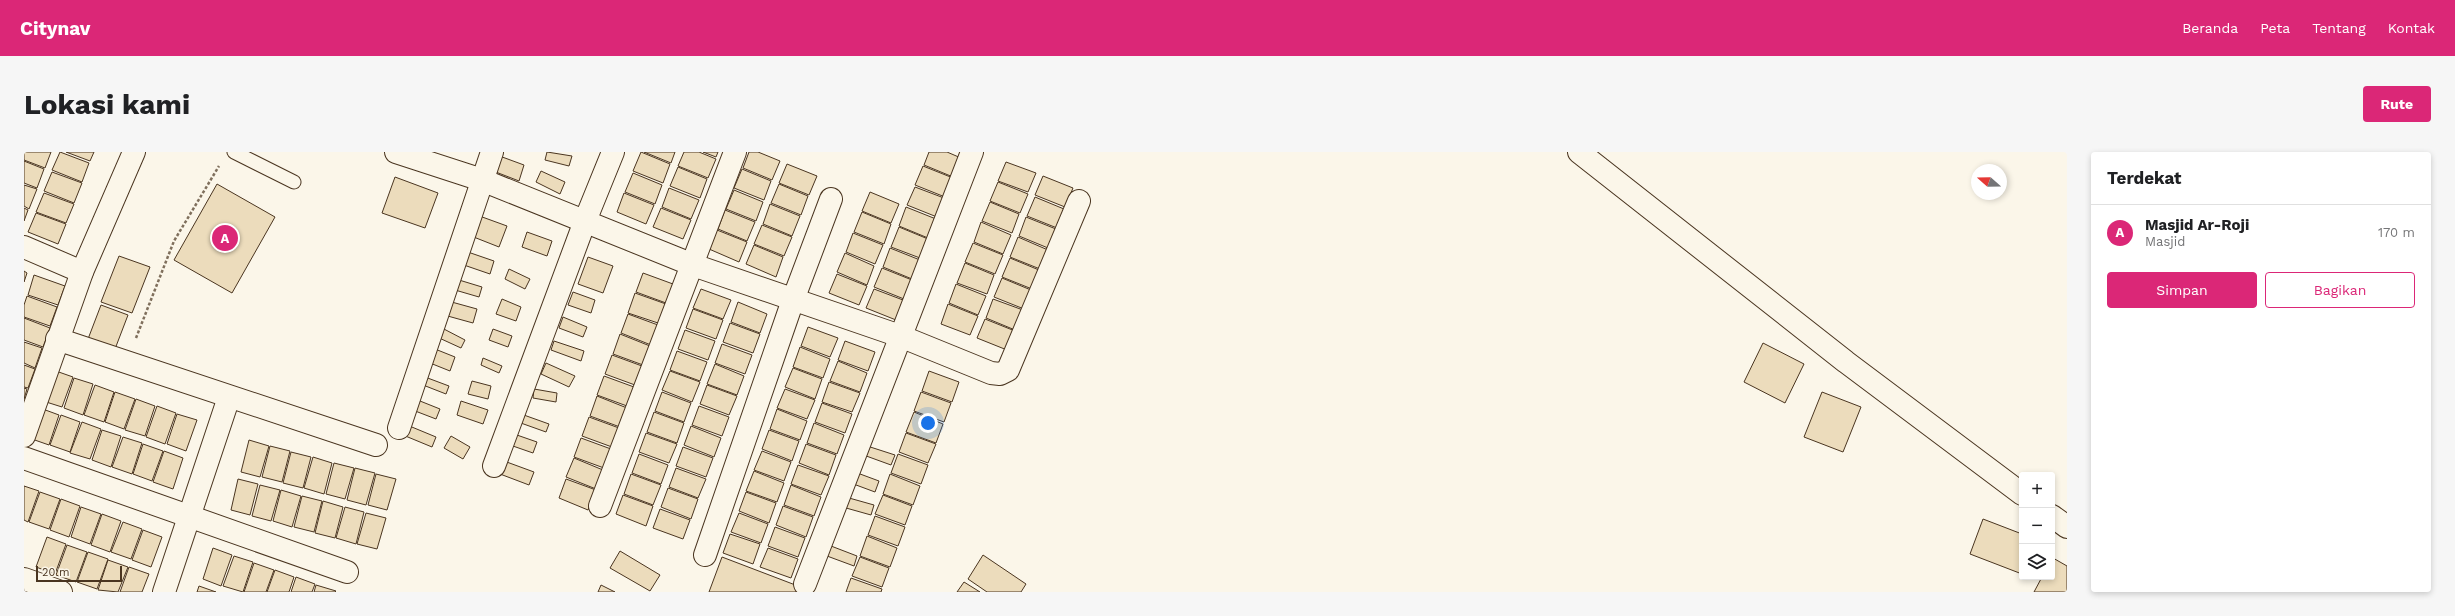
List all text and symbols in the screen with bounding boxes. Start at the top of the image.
text: Citynav [20,17,91,40]
text: Beranda [2182,20,2238,36]
text: Peta [2260,20,2290,36]
text: Tentang [2312,20,2366,36]
text: Kontak [2388,20,2435,36]
button: Rute [2363,86,2431,122]
text: Lokasi kami [24,88,190,121]
north arrow [1971,164,2007,200]
text: Terdekat [2107,168,2182,188]
text: Masjid Ar-Roji [2145,216,2249,234]
pin: A [212,223,238,253]
text: A [2116,225,2124,240]
text: 170 m [2378,225,2415,240]
text: Masjid [2145,234,2185,249]
button: Simpan [2107,272,2257,308]
button: Bagikan [2265,272,2415,308]
your location [918,413,938,433]
map controls [2019,472,2055,580]
button: + [2019,472,2055,508]
button: − [2019,508,2055,544]
button: layers [2019,544,2055,580]
scale bar [36,564,122,583]
text: 20 m [42,566,70,579]

